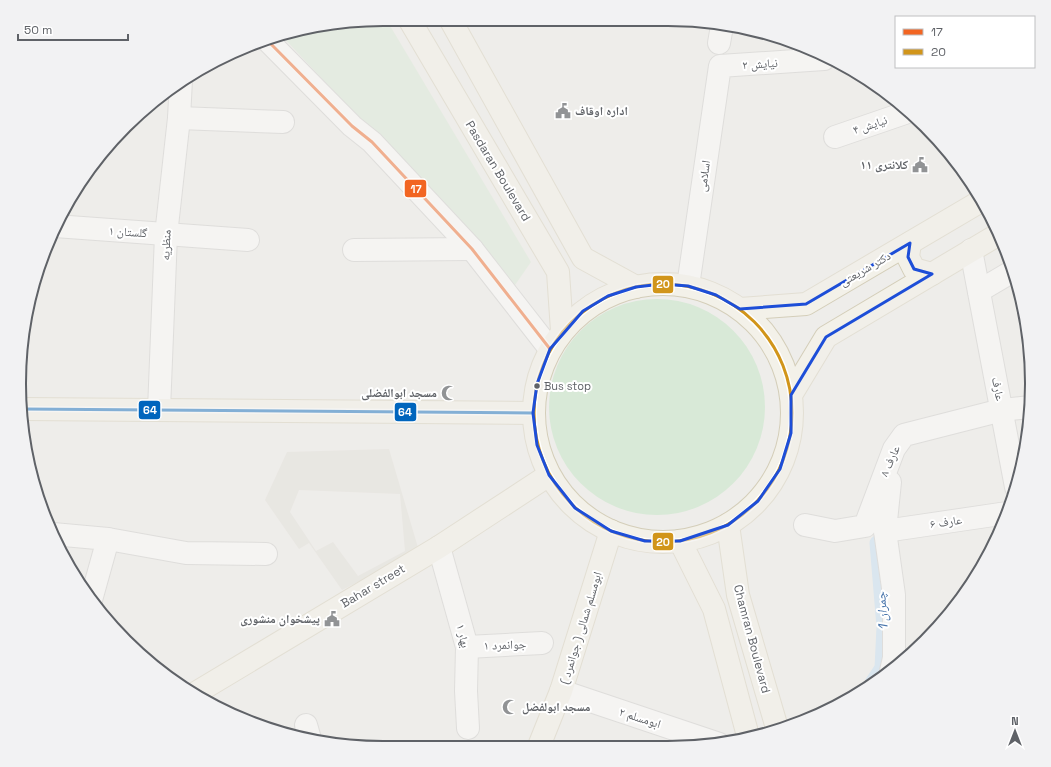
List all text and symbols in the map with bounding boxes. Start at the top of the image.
scale bar [18,16,128,42]
legend [895,16,1035,68]
text: 50 m [24,22,52,38]
text: 17 [931,24,943,40]
text: 20 [931,44,946,60]
street label: نیایش ۲ [742,55,778,73]
public building icon: اداره اوقاف [554,102,572,120]
place label: اداره اوقاف [575,103,628,119]
street label: نیایش ۴ [851,112,889,138]
street label: Pasdaran Boulevard [462,118,534,224]
public building icon: کلانتری ۱۱ [911,156,929,174]
place label: کلانتری ۱۱ [860,157,909,173]
street label: اسلامی [694,159,714,193]
line badge: 17 [404,179,427,198]
text: 17 [410,182,422,196]
street label: گلستان ۱ [108,223,148,241]
street label: منظریه [157,229,175,261]
street label: دکتر شریعتی [836,248,894,290]
line badge: 20 [652,275,674,294]
text: 20 [656,277,670,291]
street label: عارف [988,376,1008,402]
place label: Bus stop [544,379,591,393]
marker: Bus stop [532,381,542,391]
mosque icon: مسجد ابوالفضلی [440,384,458,402]
place label: مسجد ابوالفضلی [361,385,437,401]
line badge: 64 [138,400,161,420]
line badge: 64 [394,402,417,422]
text: 64 [143,403,157,417]
text: 64 [398,405,412,419]
street label: عارف ۸ [876,443,904,479]
street label: عارف ۶ [929,512,963,532]
line badge: 20 [652,532,674,551]
text: 20 [656,535,670,549]
street label: Bahar street [338,561,408,611]
street label: ابومسلم شمالی ( جوانمرد ) [556,570,606,686]
street label: Chamran Boulevard [730,583,774,695]
water label: چمران 1 [872,591,892,631]
public building icon: پیشخوان منشوری [323,610,341,628]
place label: پیشخوان منشوری [240,611,320,627]
street label: بهار ۱ [453,623,473,649]
street label: جوانمرد ۱ [483,636,527,654]
mosque icon: مسجد ابولفضل [501,698,519,716]
place label: مسجد ابولفضل [522,699,591,715]
street label: ابومسلم ۲ [617,704,663,732]
north arrow [995,711,1035,751]
text: N [1011,714,1019,728]

